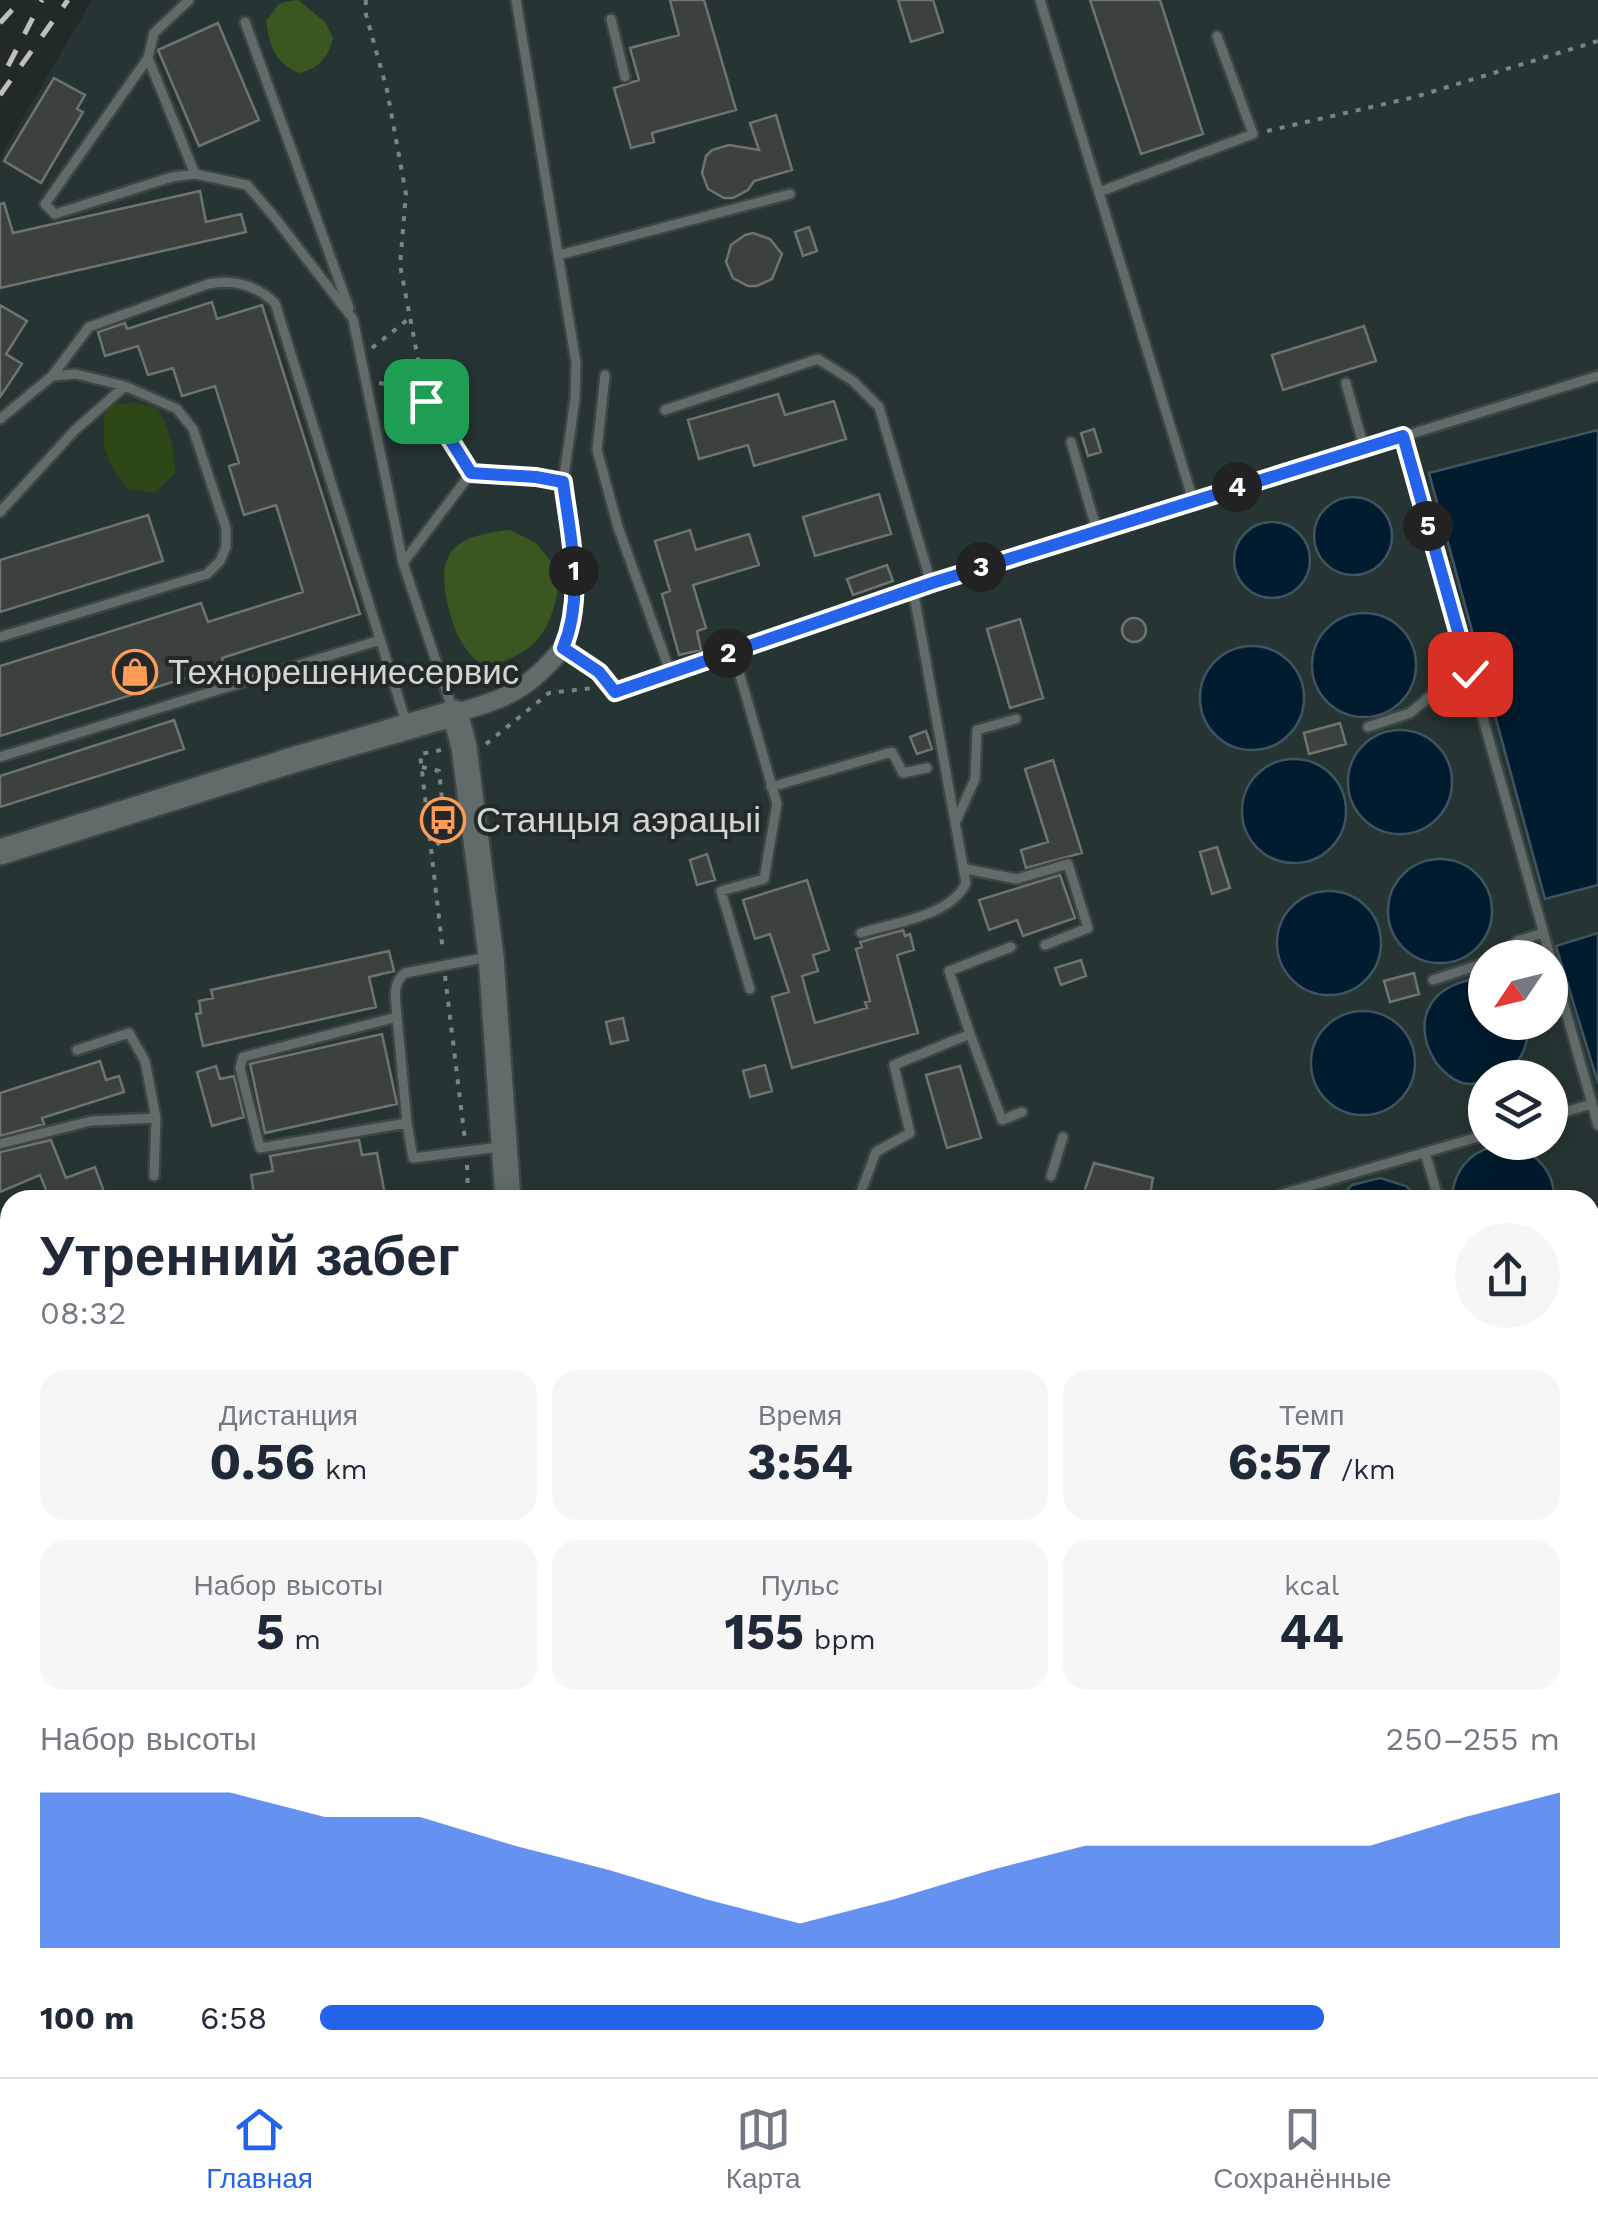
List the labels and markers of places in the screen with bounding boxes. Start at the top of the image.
pin [384,359,469,444]
pin: 4 [1212,462,1262,512]
pin: 5 [1403,501,1453,551]
pin: 3 [956,542,1006,592]
pin: 1 [549,546,599,596]
pin: 2 [703,628,753,678]
pin [1428,632,1513,717]
shop icon: Технорешениесервис [112,649,158,695]
place label: Технорешениесервис [168,651,519,693]
bus stop icon: Станцыя аэрацыі [420,797,466,843]
place label: Станцыя аэрацыі [476,799,761,841]

